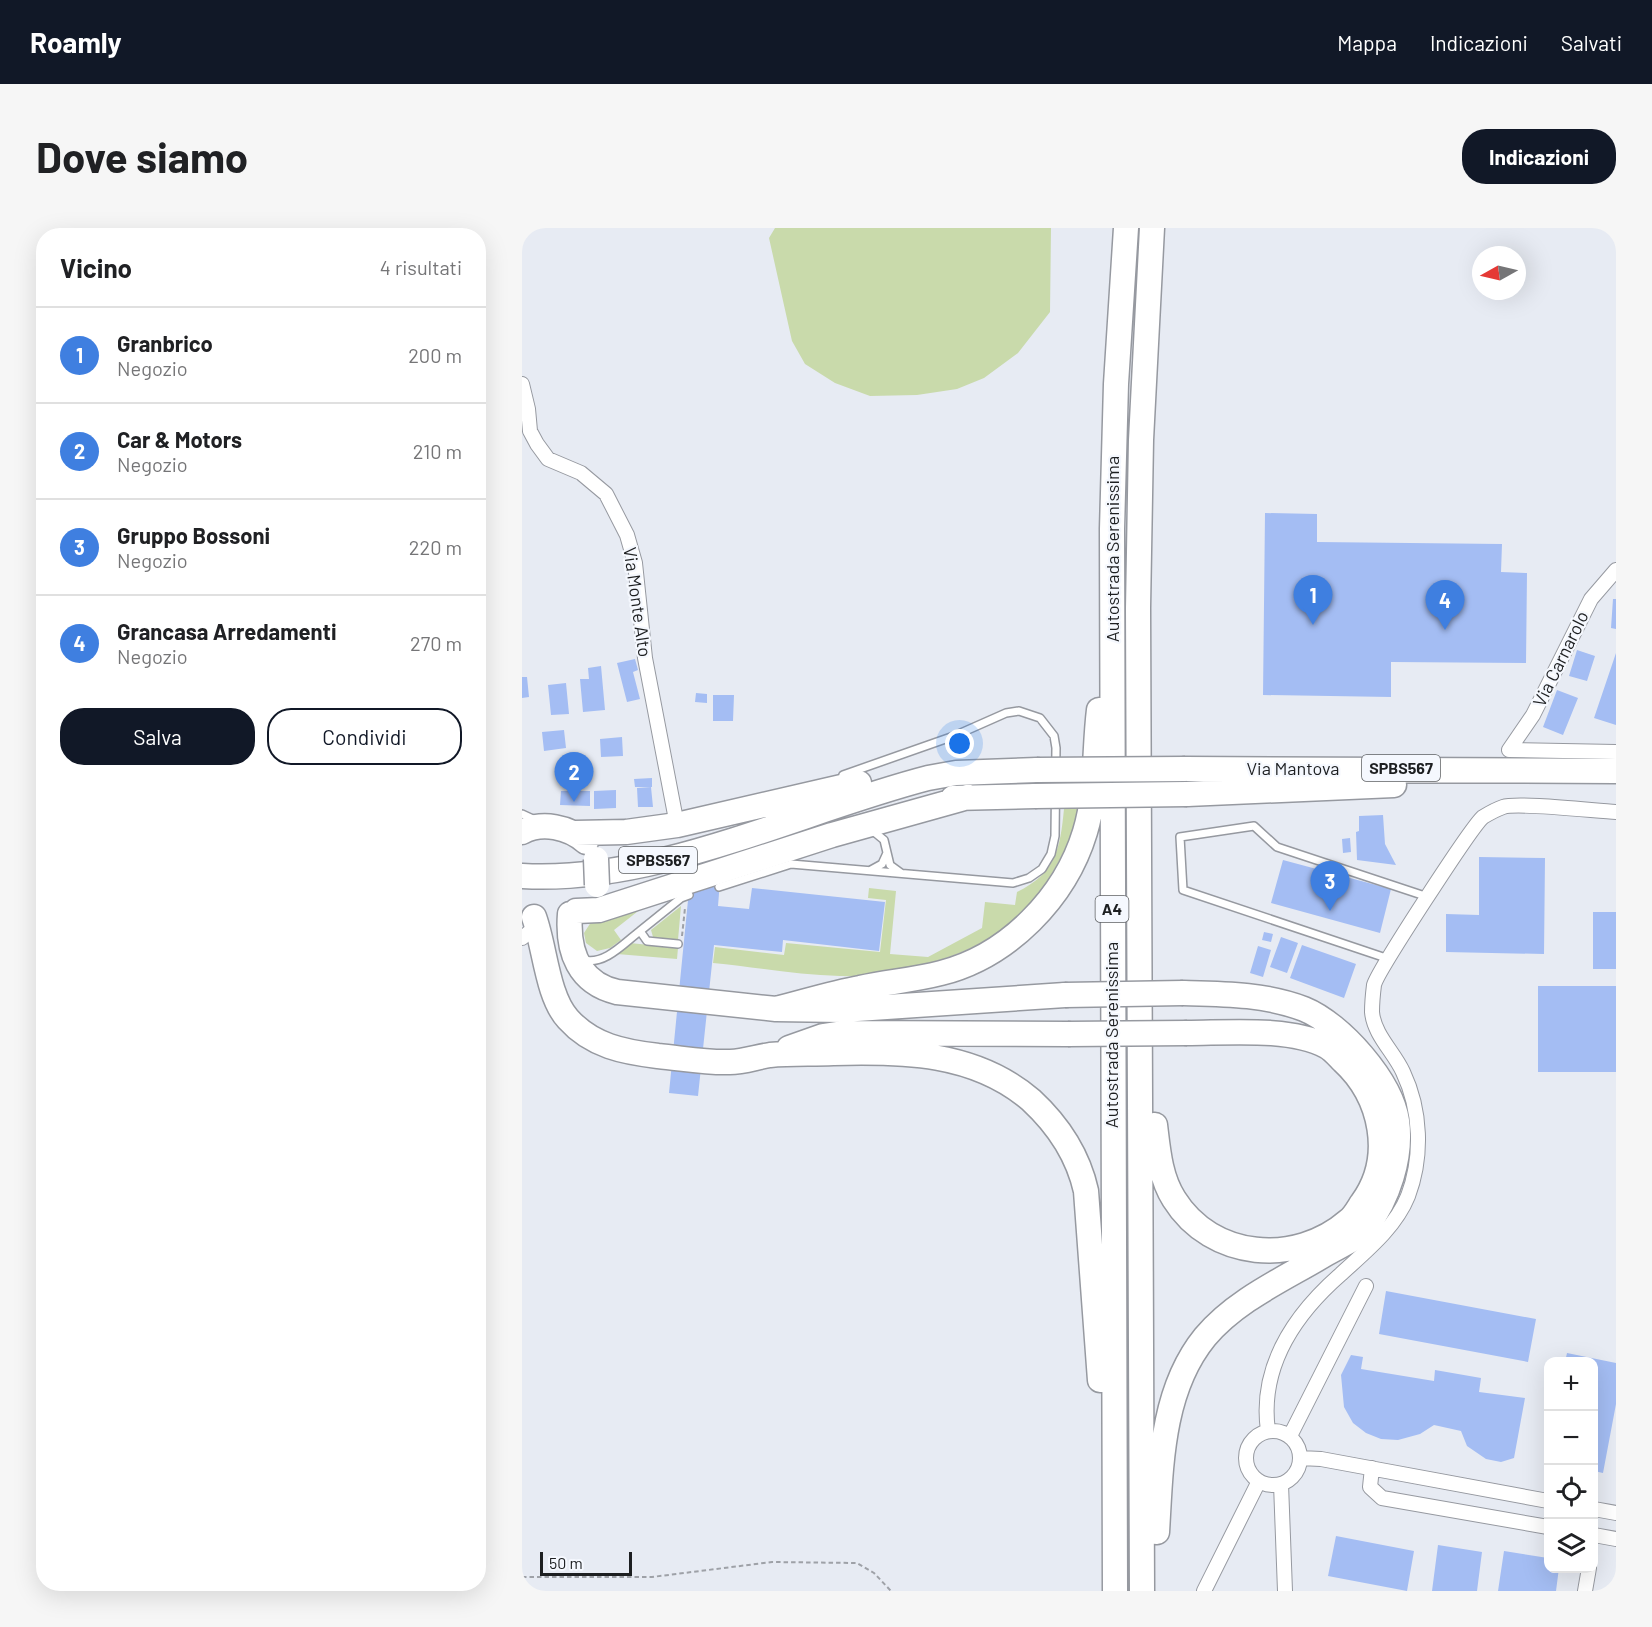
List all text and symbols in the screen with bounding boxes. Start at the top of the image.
text: Roamly [30,25,122,59]
text: Mappa [1337,30,1397,55]
text: Indicazioni [1430,30,1528,55]
text: Salvati [1561,30,1622,55]
button: Indicazioni [1462,129,1616,184]
text: Dove siamo [36,131,248,181]
north arrow [1472,246,1526,300]
text: Vicino [60,252,132,283]
text: 4 risultati [380,255,462,279]
text: Granbrico [117,330,213,356]
text: 1 [76,343,83,367]
text: 200 m [408,343,462,367]
text: Negozio [117,356,188,380]
text: Car & Motors [117,426,242,452]
text: 2 [74,439,85,463]
text: 210 m [413,439,462,463]
text: Negozio [117,452,188,476]
street label: Autostrada Serenissima [1101,456,1123,642]
text: Gruppo Bossoni [117,522,270,548]
text: 3 [74,535,85,559]
text: 220 m [409,535,462,559]
street label: Via Monte Alto [619,545,657,658]
text: Negozio [117,548,188,572]
pin: 1 [1294,576,1332,625]
pin: 4 [1426,580,1464,630]
street label: Via Carnarolo [1527,607,1593,710]
text: Grancasa Arredamenti [117,618,337,644]
text: 4 [73,631,86,655]
text: 270 m [410,631,462,655]
text: Negozio [117,644,188,668]
button: Salva [60,708,255,765]
button: Condividi [267,708,462,765]
your location [945,729,974,758]
pin: 2 [554,752,594,802]
road number: SPBS567 [1362,755,1440,781]
street label: Via Mantova [1246,757,1340,779]
road number: SPBS567 [619,847,697,873]
pin: 3 [1310,862,1350,911]
road number: A4 [1096,896,1128,922]
street label: Autostrada Serenissima [1100,942,1122,1128]
map controls [1544,1357,1598,1573]
button: + [1544,1357,1598,1411]
button: − [1544,1411,1598,1465]
button: locate [1544,1465,1598,1519]
button: layers [1544,1519,1598,1573]
scale bar [540,1549,632,1576]
text: 50 m [549,1553,583,1572]

